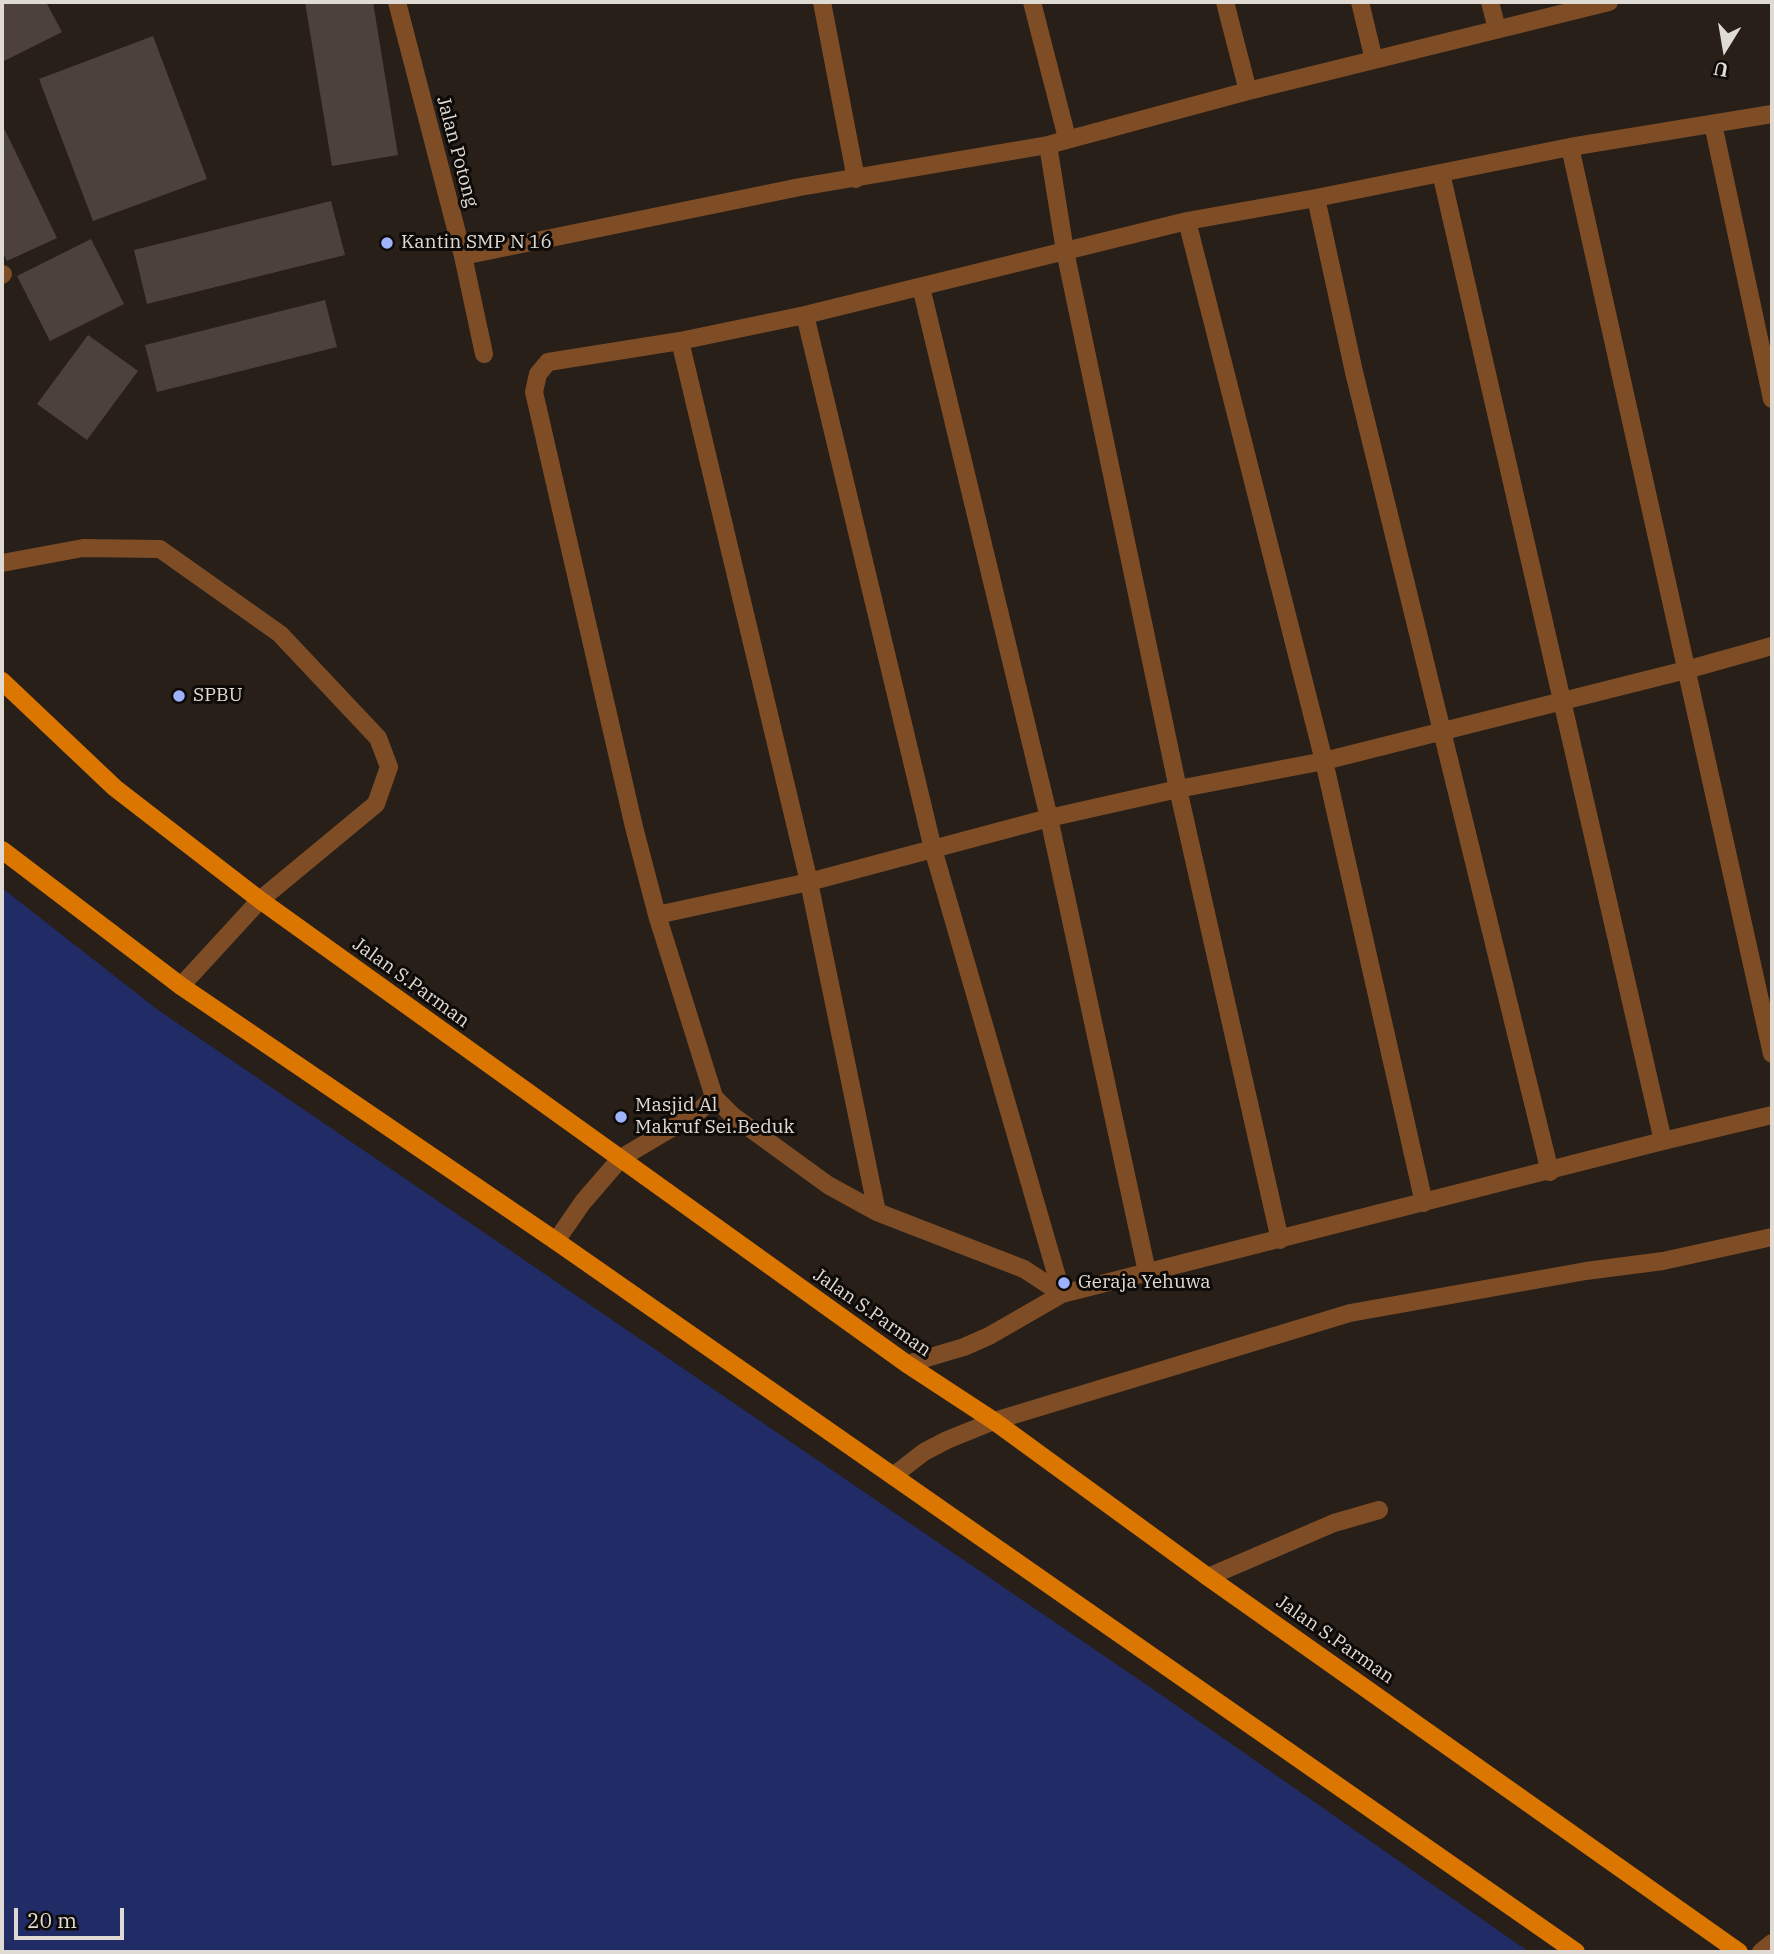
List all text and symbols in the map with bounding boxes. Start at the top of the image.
north arrow [1690,14,1760,84]
text: U [1712,56,1730,83]
street label: Jalan Potong [431,94,483,210]
place label: Kantin SMP N 16 [401,232,552,254]
marker: Kantin SMP N 16 [379,235,395,251]
place label: SPBU [193,685,243,707]
marker: SPBU [171,688,187,704]
street label: Jalan S.Parman [348,933,474,1033]
place label: Masjid Al Makruf Sei.Beduk [635,1095,795,1139]
marker: Masjid Al Makruf Sei.Beduk [613,1109,629,1125]
street label: Jalan S.Parman [809,1264,935,1362]
place label: Geraja Yehuwa [1078,1272,1211,1294]
marker: Geraja Yehuwa [1056,1275,1072,1291]
street label: Jalan S.Parman [1272,1591,1398,1689]
scale bar [18,1895,128,1939]
text: 20 m [27,1906,77,1934]

